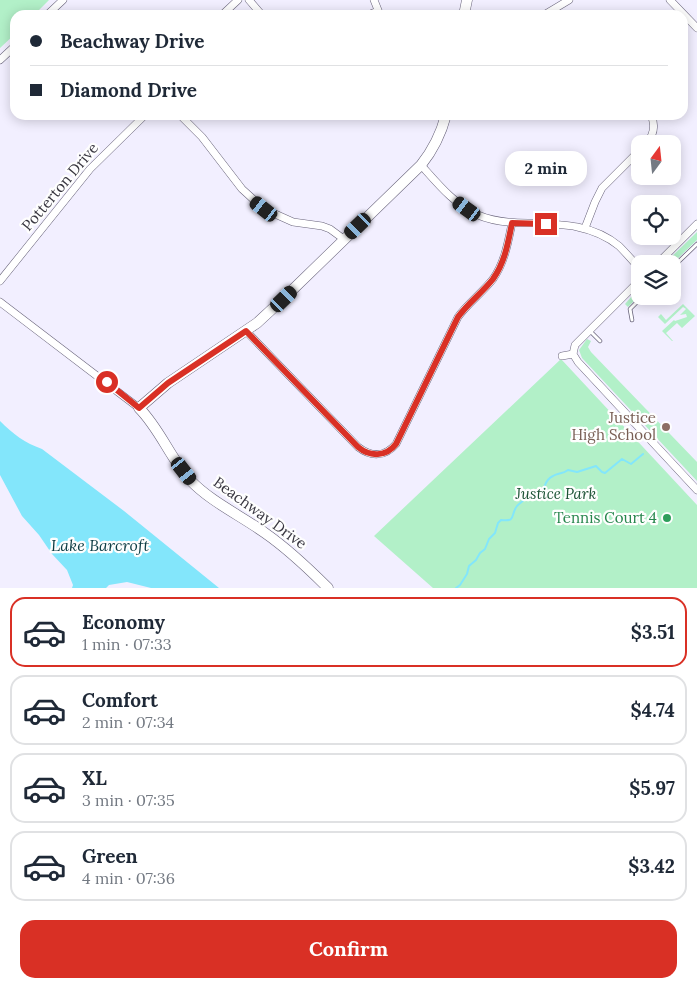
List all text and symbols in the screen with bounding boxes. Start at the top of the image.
text: Beachway Drive [60,29,204,53]
text: Diamond Drive [60,78,197,102]
north arrow [631,135,681,185]
map controls [631,135,681,305]
street label: Potterton Drive [17,139,102,235]
callout: 2 min [505,152,587,186]
text: 2 min [525,158,567,178]
car [247,194,280,224]
car [450,194,483,224]
button: locate [631,195,681,245]
car [341,210,374,242]
route end [535,213,557,235]
button: layers [631,255,681,305]
car [267,283,300,315]
route start [96,371,118,393]
place label: Justice High School [572,408,656,444]
marker: Justice High School [660,421,672,433]
car [168,455,199,487]
street label: Beachway Drive [210,472,311,553]
park label: Justice Park [515,484,597,503]
place label: Tennis Court 4 [554,508,657,527]
marker: Tennis Court 4 [661,512,673,524]
water label: Lake Barcroft [51,535,149,555]
icon: car [22,610,67,655]
text: Economy [82,610,165,634]
text: $3.51 [631,620,675,644]
text: 1 min · 07:33 [82,634,172,654]
icon: car [22,688,67,733]
text: Comfort [82,688,158,712]
text: $4.74 [631,698,675,722]
text: 2 min · 07:34 [82,712,174,732]
icon: car [22,766,67,811]
text: XL [82,766,107,790]
text: $5.97 [629,776,675,800]
text: 3 min · 07:35 [82,790,175,810]
icon: car [22,844,67,889]
text: Green [82,844,138,868]
text: $3.42 [628,854,675,878]
text: 4 min · 07:36 [82,868,175,888]
button: Confirm [20,920,677,978]

